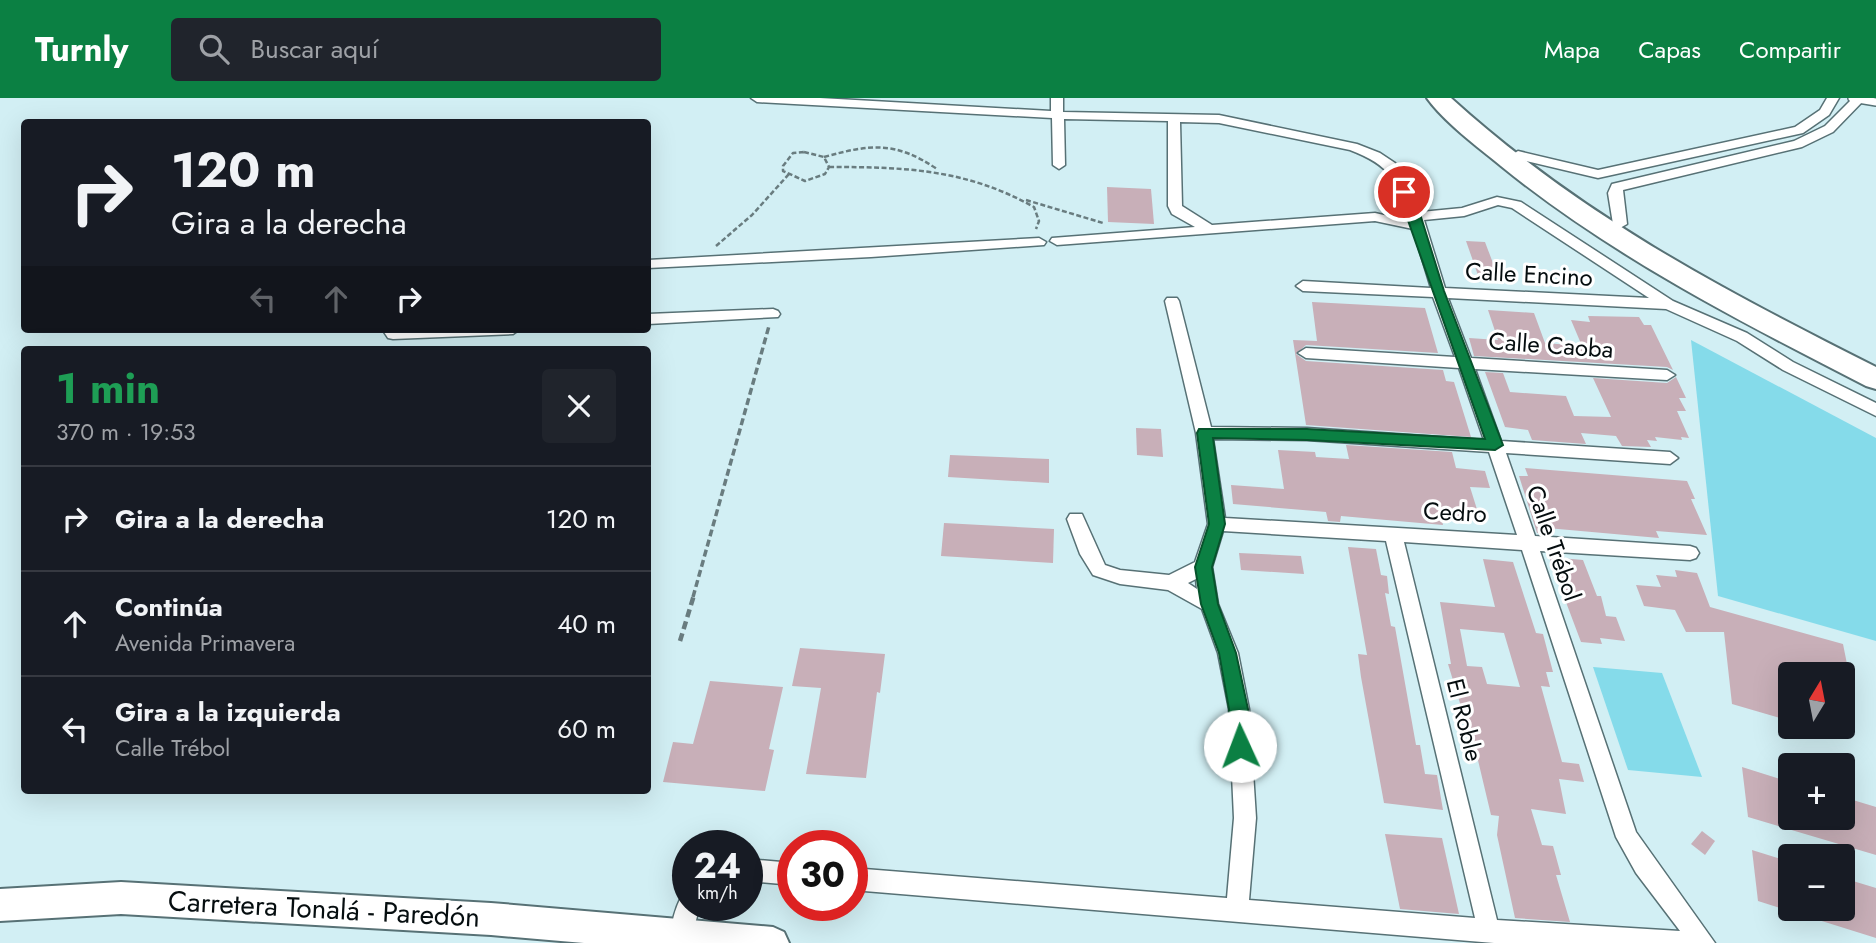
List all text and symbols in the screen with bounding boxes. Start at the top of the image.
search box [171,18,661,81]
text: Turnly [35,26,129,73]
icon: search [195,30,233,68]
text: Buscar aquí [251,30,379,68]
text: Mapa [1544,32,1600,67]
text: Capas [1638,32,1701,67]
text: Compartir [1739,32,1841,67]
text: 120 m [171,135,315,205]
icon: right [56,147,147,238]
pin [1374,162,1434,222]
icon: arrive [1385,173,1423,211]
text: Gira a la derecha [171,200,407,246]
street label: Calle Encino [1464,253,1594,295]
icon: left [244,280,282,318]
icon: ahead [317,280,355,318]
icon: right [390,280,428,318]
street label: Calle Caoba [1487,323,1615,367]
text: 1 min [56,358,160,419]
button: close [542,369,616,443]
text: 370 m · 19:53 [56,415,196,449]
street label: Calle Trébol [1518,480,1590,606]
street label: Cedro [1422,493,1488,531]
icon: right [56,500,94,538]
text: Gira a la derecha [115,500,324,538]
text: 120 m [546,500,616,538]
text: Continúa [115,588,223,626]
icon: ahead [56,605,94,643]
text: 40 m [557,605,616,643]
text: Avenida Primavera [115,626,295,660]
north arrow [1778,662,1855,738]
map controls [1778,662,1855,921]
street label: El Roble [1438,675,1492,765]
text: Gira a la izquierda [115,693,341,731]
position arrow [1203,709,1277,783]
icon: left [56,710,94,748]
text: 60 m [557,710,616,748]
text: Calle Trébol [115,731,230,765]
button: + [1778,753,1855,830]
speed limit sign: 30 [777,830,868,921]
text: 24 [694,841,741,891]
button: − [1778,844,1855,921]
street label: Carretera Tonalá - Paredón [167,880,481,938]
text: km/h [697,880,738,906]

